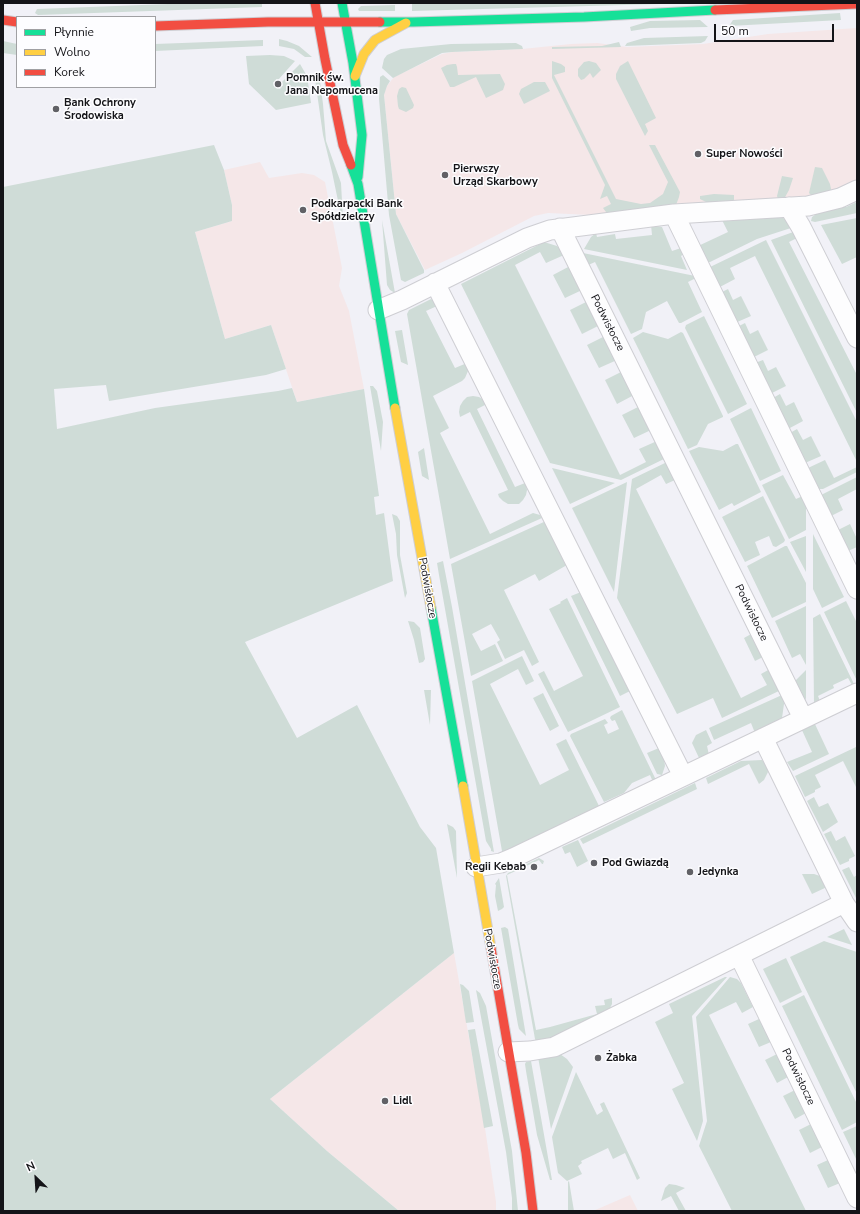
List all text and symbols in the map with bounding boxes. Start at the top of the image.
legend [16,16,156,88]
scale bar [716,16,836,42]
text: 50 m [721,23,749,39]
text: Płynnie [54,24,94,40]
text: Wolno [54,44,90,60]
text: Korek [54,64,85,80]
place label: Pomnik św. Jana Nepomucena [286,71,378,97]
marker: Pomnik św. Jana Nepomucena [273,79,283,89]
place label: Bank Ochrony Środowiska [64,96,136,122]
marker: Bank Ochrony Środowiska [51,104,61,114]
place label: Super Nowości [706,147,783,161]
marker: Super Nowości [693,149,703,159]
place label: Pierwszy Urząd Skarbowy [453,162,538,188]
marker: Pierwszy Urząd Skarbowy [440,170,450,180]
place label: Podkarpacki Bank Spółdzielczy [311,197,402,223]
marker: Podkarpacki Bank Spółdzielczy [298,205,308,215]
street label: Podwisłocze [587,293,627,353]
street label: Podwisłocze [415,557,439,619]
street label: Podwisłocze [732,582,770,644]
place label: Pod Gwiazdą [602,856,669,870]
marker: Pod Gwiazdą [589,858,599,868]
place label: Regii Kebab [465,860,526,874]
marker: Regii Kebab [529,862,539,872]
place label: Jedynka [698,865,739,879]
marker: Jedynka [685,867,695,877]
street label: Podwisłocze [480,928,504,990]
street label: Podwisłocze [779,1046,817,1108]
place label: Żabka [606,1051,637,1065]
marker: Żabka [593,1053,603,1063]
place label: Lidl [393,1094,412,1108]
marker: Lidl [380,1096,390,1106]
north arrow [16,1158,56,1198]
text: N [24,1158,38,1175]

